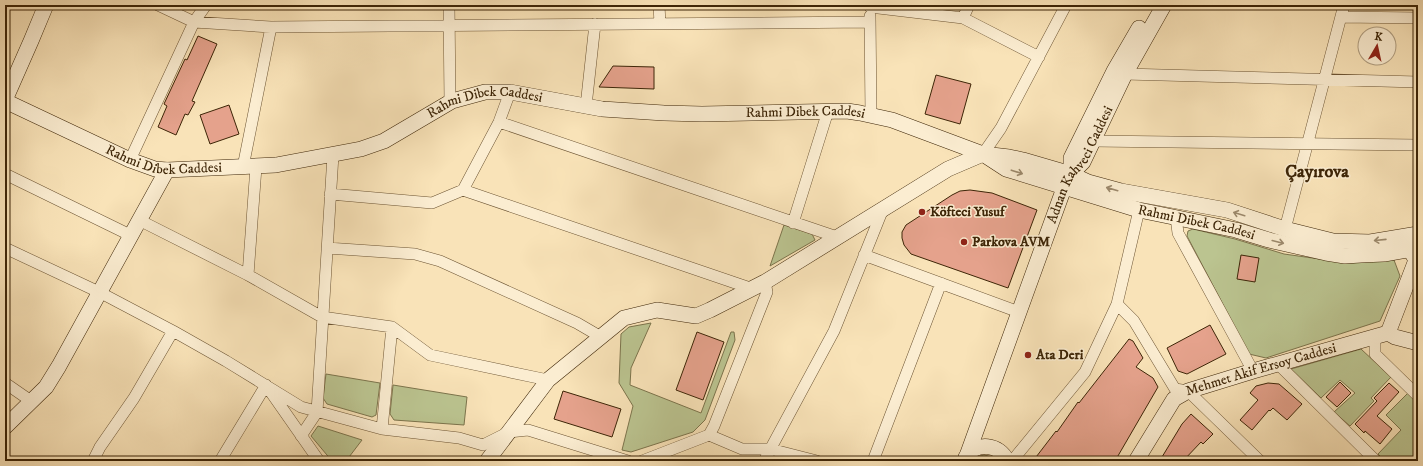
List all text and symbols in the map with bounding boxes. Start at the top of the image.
north arrow [1357,26,1397,66]
text: K [1373,30,1384,45]
street label: Rahmi Dibek Caddesi [424,83,544,123]
street label: Rahmi Dibek Caddesi [745,102,867,123]
street label: Adnan Kahveci Caddesi [1043,103,1117,226]
street label: Rahmi Dibek Caddesi [103,141,223,179]
district label: Çayırova [1285,161,1349,183]
one-way arrow [1011,169,1023,177]
one-way arrow [1106,185,1119,192]
street label: Rahmi Dibek Caddesi [1136,201,1258,244]
place label: Köfteci Yusuf [930,203,1007,221]
marker: Köfteci Yusuf [917,207,927,217]
one-way arrow [1233,210,1246,217]
place label: Parkova AVM [972,233,1050,251]
marker: Parkova AVM [959,237,969,247]
one-way arrow [1373,237,1386,244]
one-way arrow [1271,239,1284,247]
street label: Mehmet Akif Ersoy Caddesi [1184,339,1339,400]
place label: Ata Deri [1035,346,1084,364]
marker: Ata Deri [1023,350,1033,360]

